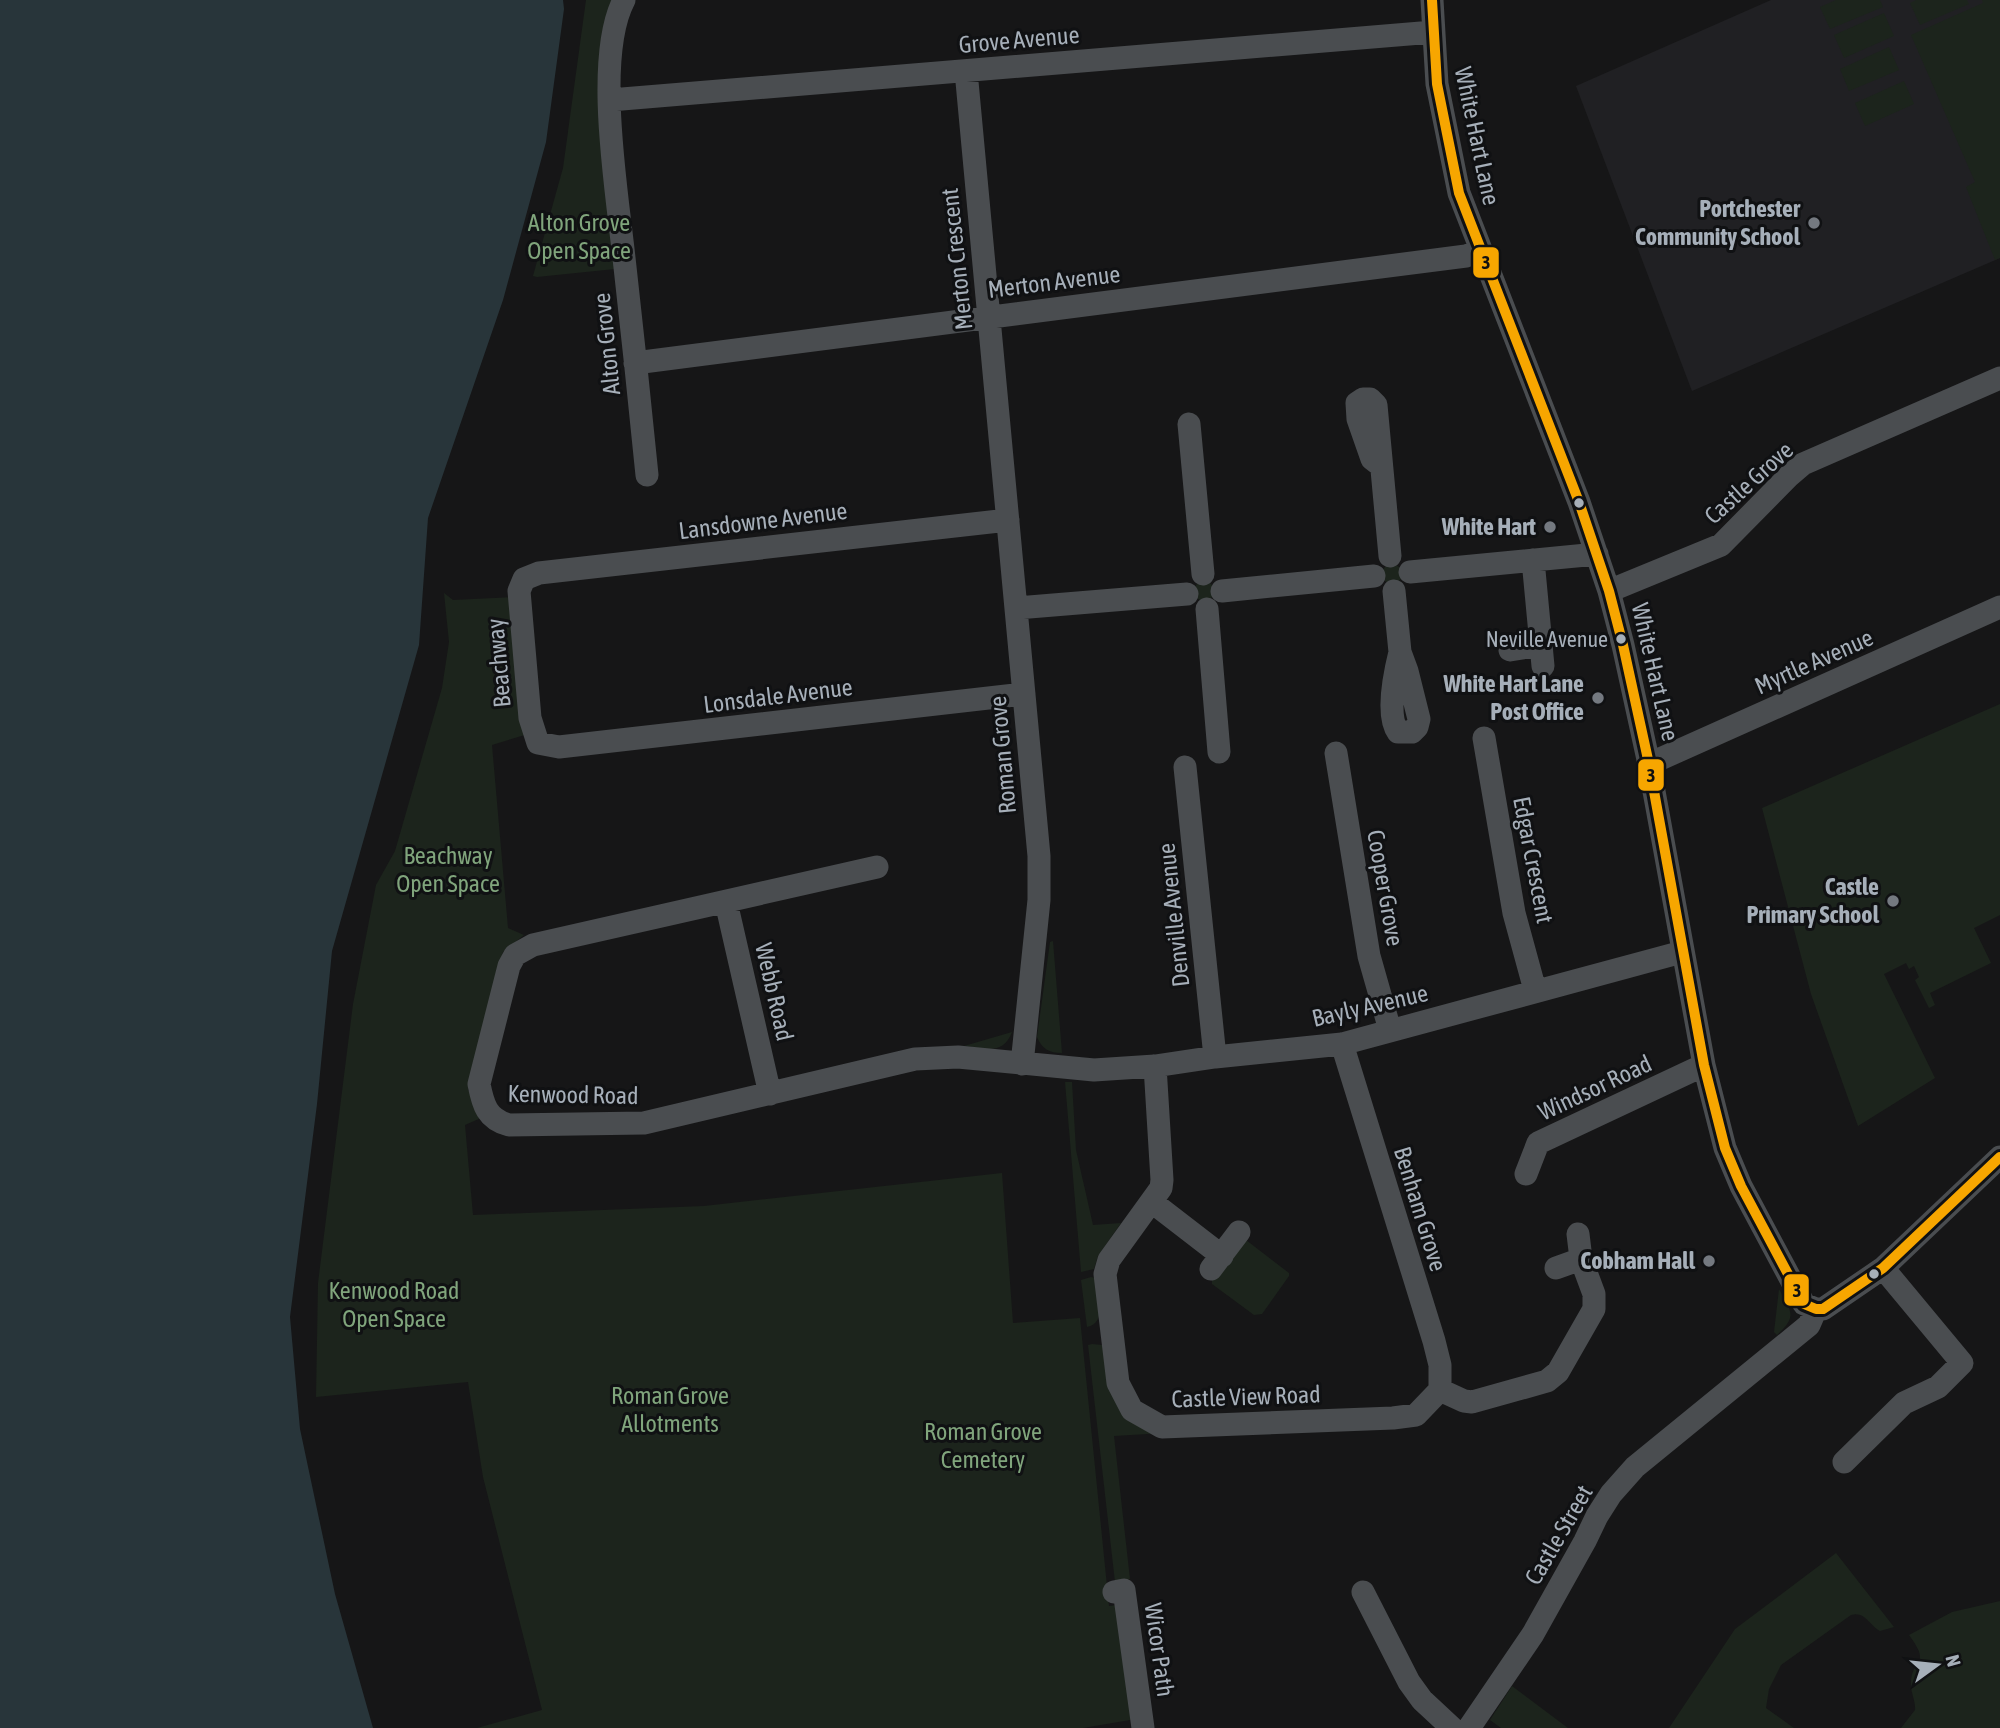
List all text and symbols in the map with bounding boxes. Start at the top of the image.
street label: Grove Avenue [957,21,1080,58]
street label: White Hart Lane [1450,64,1505,207]
street label: Merton Crescent [936,187,977,331]
place label: Portchester Community School [1635,195,1801,250]
park label: Alton Grove Open Space [527,209,631,264]
marker: Portchester Community School [1806,215,1822,231]
line badge: 3 [1472,246,1500,279]
text: 3 [1482,251,1491,273]
street label: Merton Avenue [986,260,1122,303]
street label: Alton Grove [588,292,625,396]
street label: Castle Grove [1699,436,1798,529]
unlabelled marker [1572,496,1586,510]
street label: Lansdowne Avenue [677,497,849,544]
place label: White Hart [1441,513,1536,540]
marker: White Hart [1542,519,1558,535]
street label: White Hart Lane [1627,600,1684,743]
street label: Beachway [481,617,516,709]
street label: Myrtle Avenue [1751,623,1877,700]
place label: Neville Avenue [1486,626,1608,652]
marker: Neville Avenue [1614,632,1628,646]
place label: White Hart Lane Post Office [1442,670,1584,725]
street label: Lonsdale Avenue [702,673,854,718]
marker: White Hart Lane Post Office [1590,690,1606,706]
street label: Roman Grove [984,695,1021,815]
line badge: 3 [1637,758,1665,792]
text: 3 [1647,764,1656,786]
street label: Edgar Crescent [1508,794,1559,926]
street label: Cooper Grove [1362,828,1409,948]
park label: Beachway Open Space [396,842,500,897]
street label: Denville Avenue [1153,842,1194,988]
place label: Castle Primary School [1746,873,1880,928]
marker: Castle Primary School [1885,893,1901,909]
street label: Webb Road [750,940,799,1043]
street label: Bayly Avenue [1309,979,1430,1032]
street label: Windsor Road [1534,1050,1656,1126]
street label: Kenwood Road [507,1080,639,1109]
street label: Benham Grove [1389,1143,1452,1274]
place label: Cobham Hall [1580,1247,1696,1274]
marker: Cobham Hall [1701,1253,1717,1269]
unlabelled marker [1867,1267,1881,1281]
line badge: 3 [1783,1273,1810,1307]
park label: Kenwood Road Open Space [329,1277,459,1332]
text: 3 [1793,1279,1802,1301]
street label: Castle View Road [1171,1380,1321,1413]
park label: Roman Grove Allotments [611,1382,729,1437]
park label: Roman Grove Cemetery [924,1418,1042,1473]
street label: Castle Street [1519,1480,1598,1589]
street label: Wicor Path [1140,1601,1179,1699]
north arrow [1902,1630,1972,1700]
text: N [1941,1652,1965,1669]

